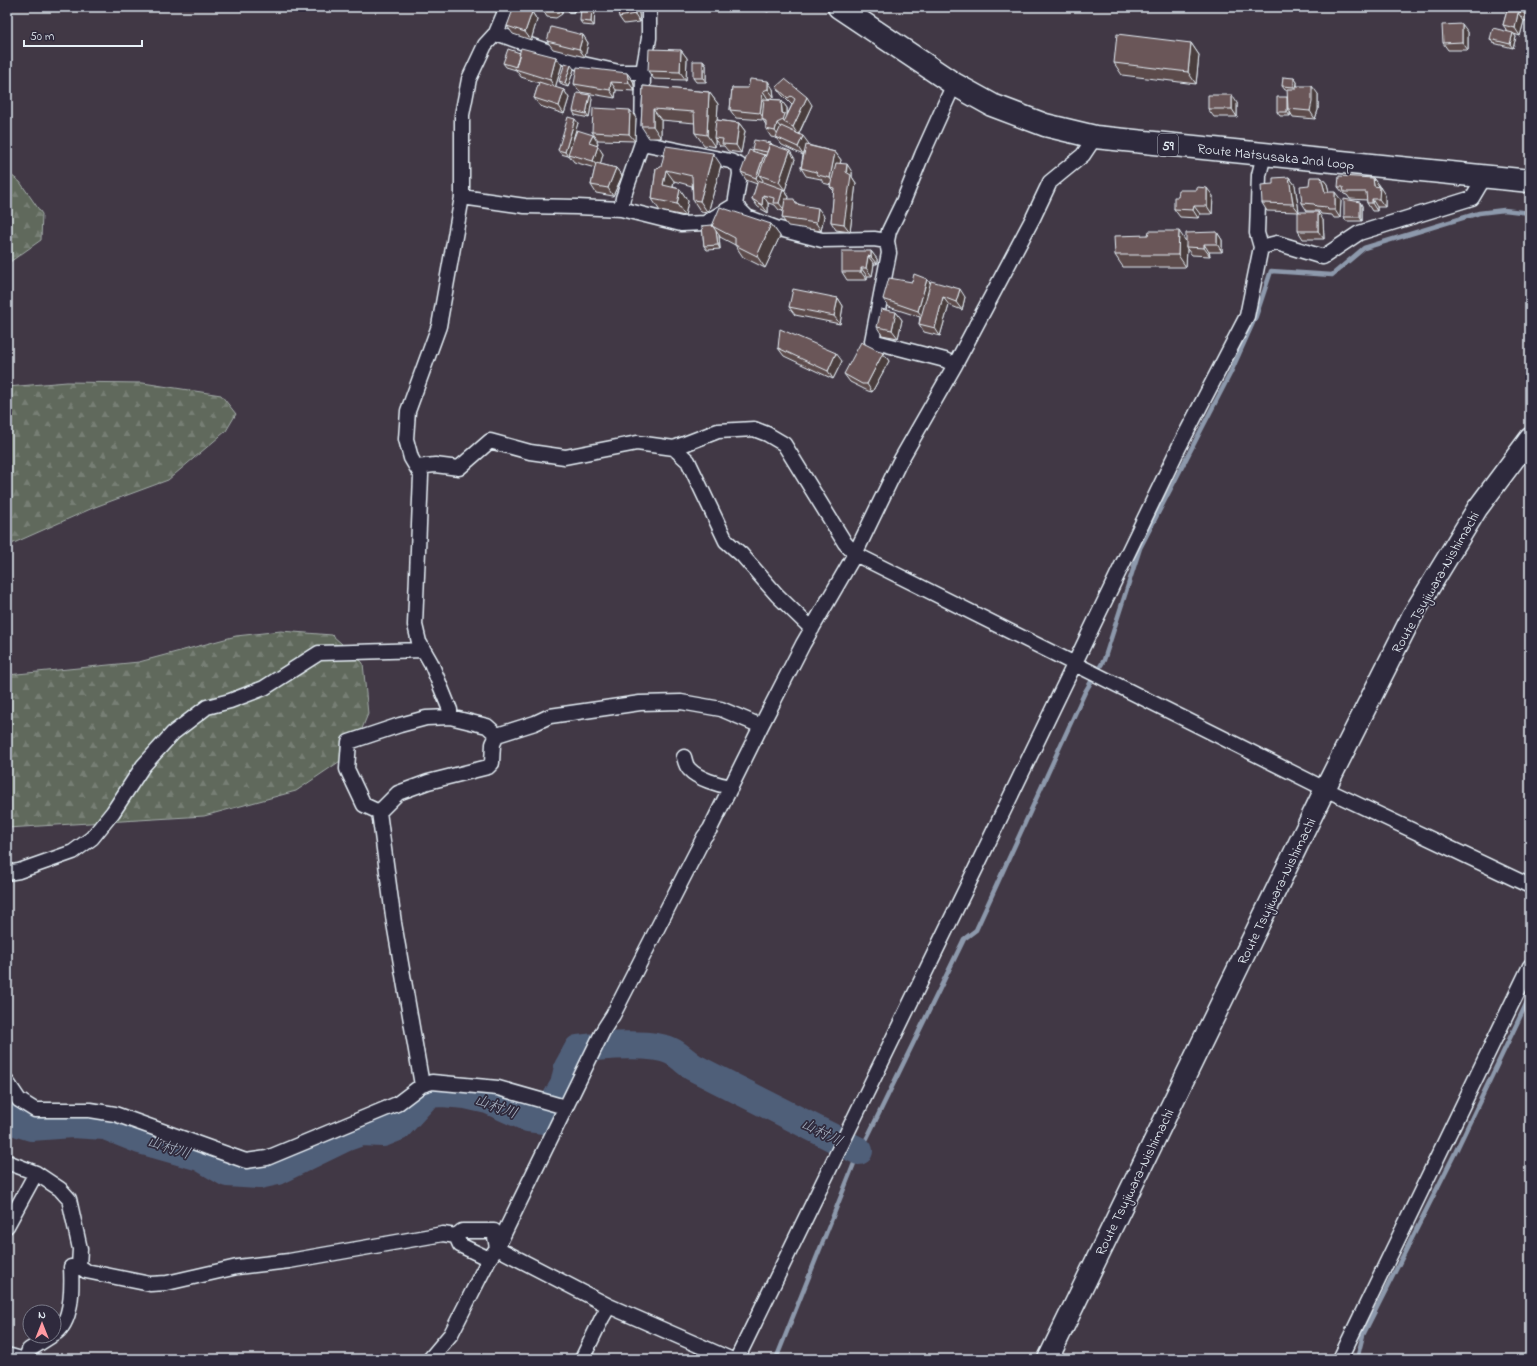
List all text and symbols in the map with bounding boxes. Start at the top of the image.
scale bar [24,22,142,48]
text: 50 m [30,28,54,46]
road number: 59 [1158,134,1178,156]
street label: Route Matsusaka 2nd Loop [1196,139,1356,176]
street label: Route Tsujiwara-Nishimachi [1387,508,1486,658]
street label: Route Tsujiwara-Nishimachi [1233,815,1322,969]
water label: 山村川 [471,1089,521,1125]
street label: Route Tsujiwara-Nishimachi [1091,1106,1180,1260]
water label: 山村川 [796,1113,847,1153]
water label: 山村川 [144,1131,193,1165]
north arrow [22,1304,62,1344]
text: N [38,1307,46,1323]

